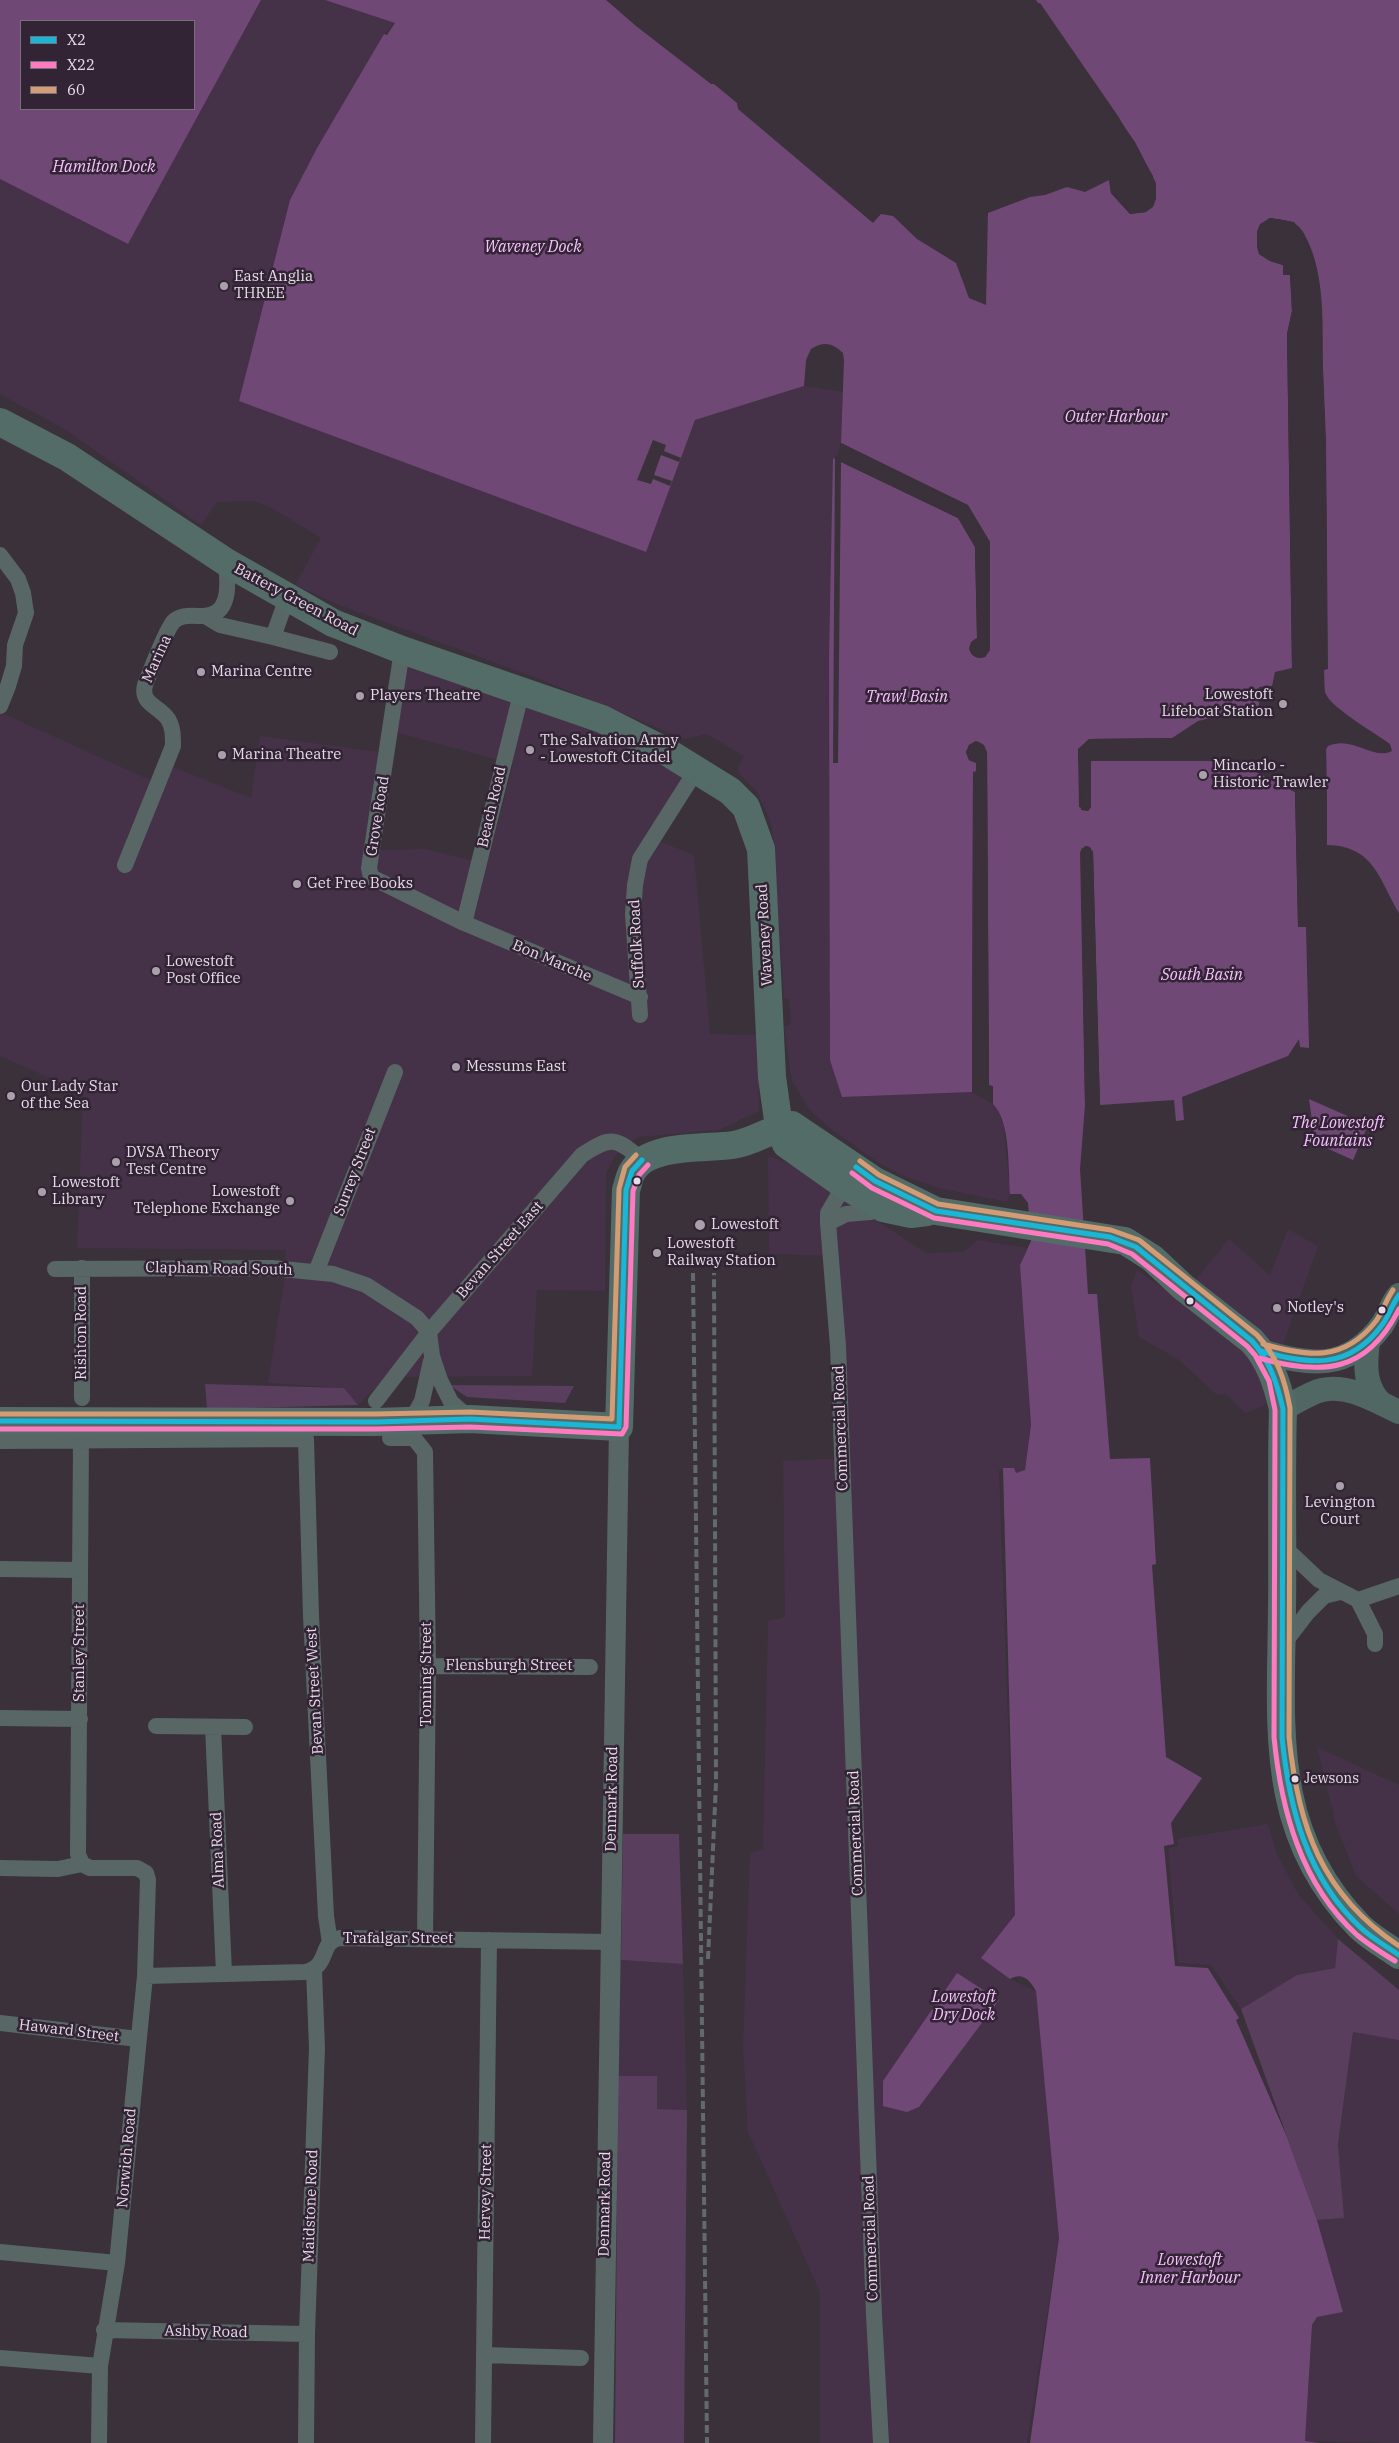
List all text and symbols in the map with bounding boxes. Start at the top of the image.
legend [20,20,195,110]
text: X2 [67,30,86,49]
text: X22 [67,55,95,74]
text: 60 [67,80,85,99]
water label: Hamilton Dock [53,157,155,177]
water label: Waveney Dock [484,237,582,257]
place label: East Anglia THREE [234,268,313,303]
marker: East Anglia THREE [218,280,230,292]
water label: Outer Harbour [1065,407,1167,427]
street label: Battery Green Road [231,560,361,640]
street label: Marina [139,632,175,686]
place label: Marina Centre [211,663,312,681]
marker: Marina Centre [195,666,207,678]
place label: Lowestoft Lifeboat Station [1162,686,1273,721]
place label: Players Theatre [370,687,481,705]
water label: Trawl Basin [866,687,948,707]
marker: Players Theatre [354,690,366,702]
marker: Lowestoft Lifeboat Station [1277,698,1289,710]
place label: The Salvation Army - Lowestoft Citadel [540,732,679,767]
marker: The Salvation Army - Lowestoft Citadel [524,744,536,756]
place label: Marina Theatre [232,746,341,764]
marker: Marina Theatre [216,749,228,761]
place label: Mincarlo - Historic Trawler [1213,757,1328,792]
street label: Beach Road [474,765,510,849]
marker: Mincarlo - Historic Trawler [1197,769,1209,781]
street label: Grove Road [363,775,393,857]
place label: Get Free Books [307,875,413,893]
marker: Get Free Books [291,878,303,890]
street label: Waveney Road [753,883,777,987]
street label: Suffolk Road [626,899,648,989]
street label: Bon Marche [510,936,594,986]
place label: Lowestoft Post Office [166,953,241,988]
marker: Lowestoft Post Office [150,965,162,977]
water label: South Basin [1161,965,1243,985]
place label: Messums East [466,1058,566,1076]
marker: Messums East [450,1061,462,1073]
place label: Our Lady Star of the Sea [21,1078,118,1113]
marker: Our Lady Star of the Sea [5,1090,17,1102]
water label: The Lowestoft Fountains [1291,1113,1385,1151]
street label: Surrey Street [330,1125,380,1219]
place label: DVSA Theory Test Centre [126,1144,219,1179]
marker: DVSA Theory Test Centre [110,1156,122,1168]
place label: Lowestoft Library [52,1174,120,1209]
unlabelled marker [632,1176,642,1186]
place label: Lowestoft Telephone Exchange [133,1183,280,1218]
marker: Lowestoft Library [36,1186,48,1198]
marker: Lowestoft Telephone Exchange [284,1195,296,1207]
street label: Bevan Street East [453,1198,547,1302]
place label: Lowestoft [711,1216,779,1234]
marker: Lowestoft [693,1218,707,1232]
place label: Lowestoft Railway Station [667,1235,776,1270]
marker: Lowestoft Railway Station [651,1247,663,1259]
street label: Clapham Road South [145,1259,293,1279]
street label: Rishton Road [73,1286,91,1380]
unlabelled marker [1185,1296,1195,1306]
place label: Notley's [1287,1299,1344,1317]
marker: Notley's [1271,1302,1283,1314]
unlabelled marker [1377,1305,1387,1315]
street label: Commercial Road [830,1365,852,1491]
marker: Levington Court [1334,1480,1346,1492]
place label: Levington Court [1305,1494,1375,1529]
street label: Stanley Street [71,1604,89,1702]
street label: Tonning Street [418,1622,436,1726]
street label: Bevan Street West [303,1627,327,1755]
street label: Flensburgh Street [446,1657,572,1675]
street label: Denmark Road [602,1746,622,1852]
street label: Commercial Road [845,1770,867,1896]
place label: Jewsons [1304,1771,1359,1787]
marker: Jewsons [1290,1774,1300,1784]
street label: Alma Road [208,1812,228,1888]
street label: Trafalgar Street [343,1930,453,1948]
water label: Lowestoft Dry Dock [932,1987,996,2025]
street label: Haward Street [18,2016,120,2046]
street label: Norwich Road [114,2107,140,2209]
street label: Hervey Street [476,2144,496,2240]
street label: Maidstone Road [300,2149,322,2263]
street label: Denmark Road [595,2151,615,2257]
street label: Commercial Road [860,2175,882,2301]
water label: Lowestoft Inner Harbour [1140,2250,1240,2288]
street label: Ashby Road [164,2322,248,2342]

